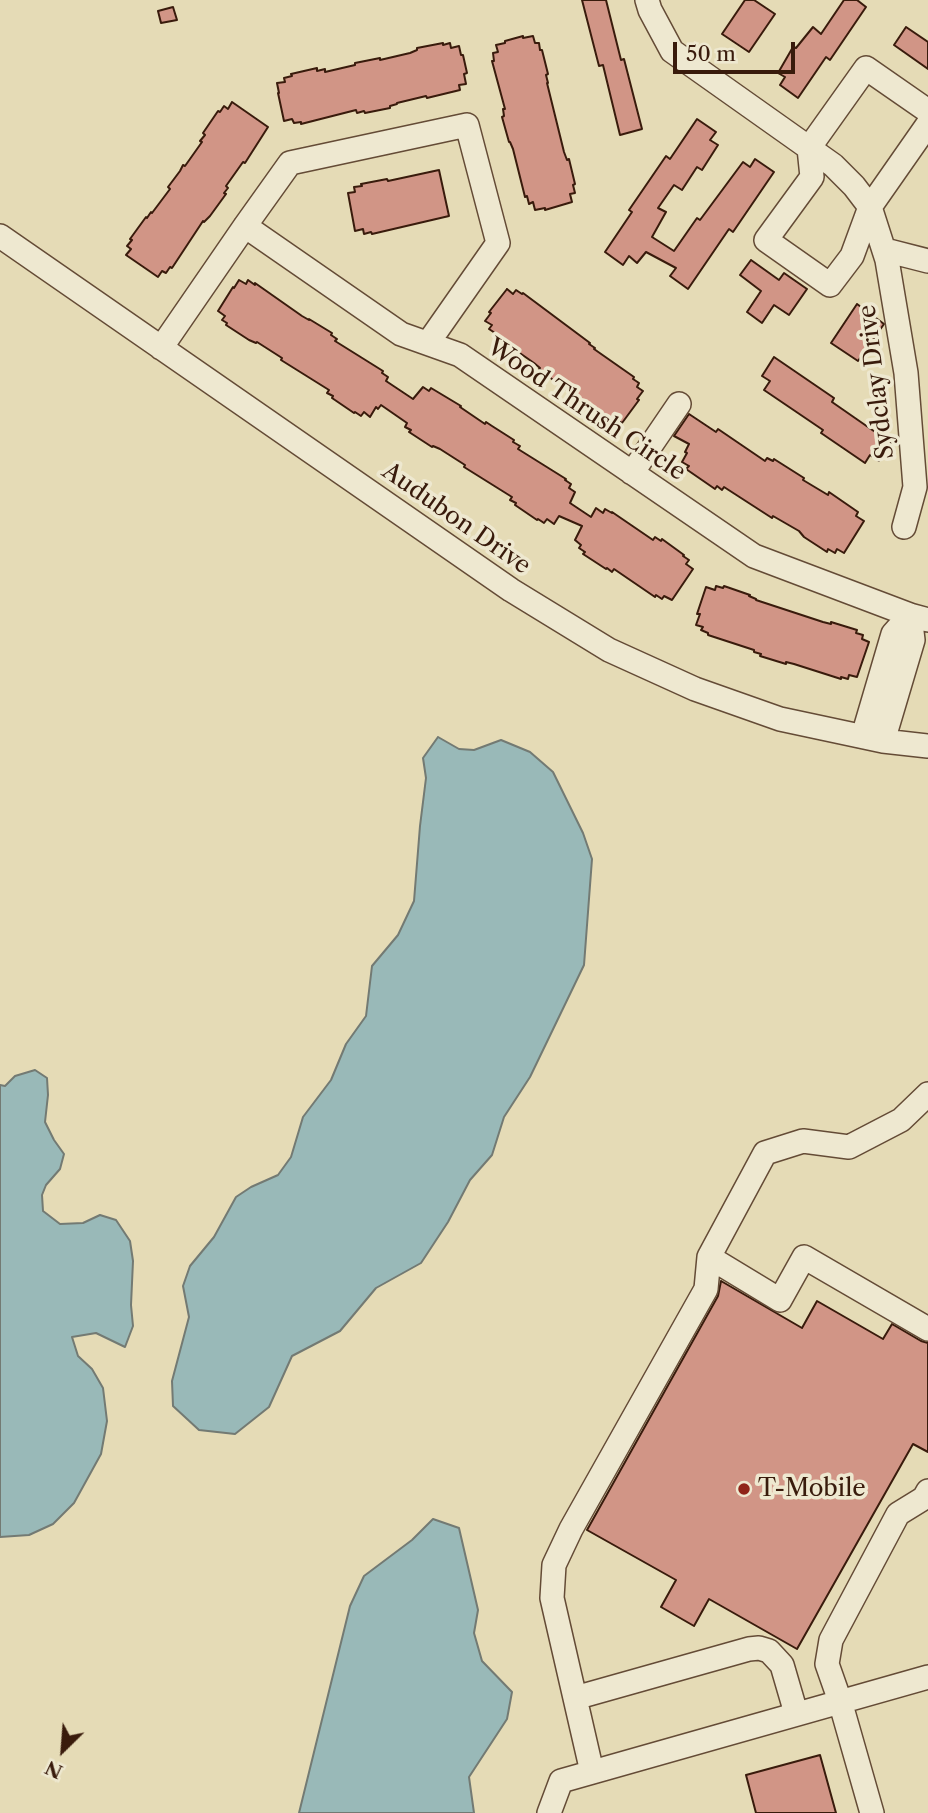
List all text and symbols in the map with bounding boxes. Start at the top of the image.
scale bar [676,28,799,72]
text: 50 m [686,41,736,66]
street label: Sydclay Drive [853,303,901,461]
street label: Wood Thrush Circle [481,333,691,487]
street label: Audubon Drive [376,457,536,581]
place label: T-Mobile [758,1475,866,1503]
marker: T-Mobile [736,1481,752,1497]
north arrow [28,1715,98,1785]
text: N [42,1756,66,1783]

